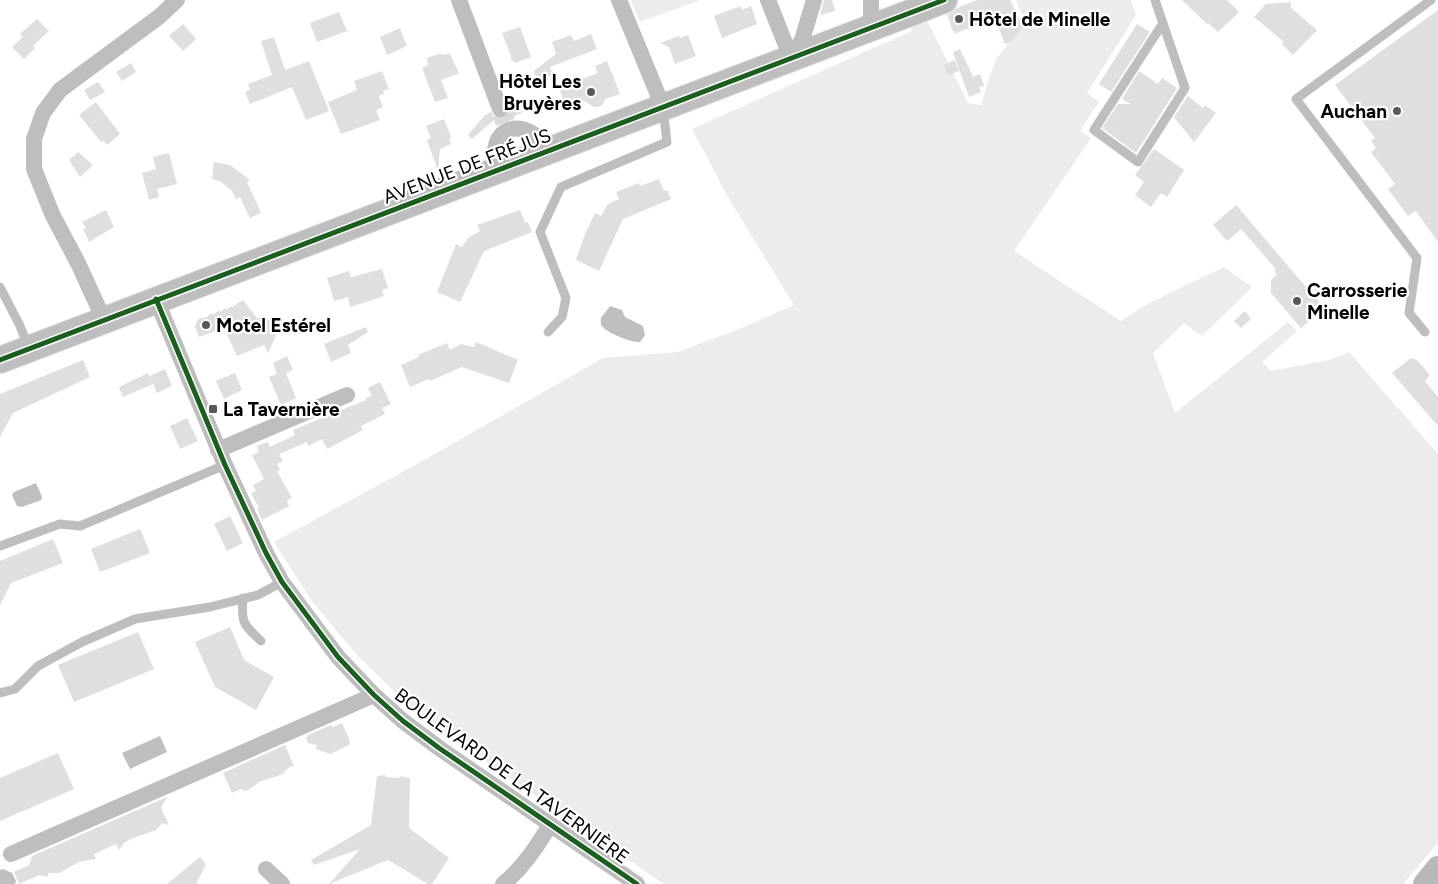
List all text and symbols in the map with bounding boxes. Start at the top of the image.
place label: Hôtel de Minelle [969,8,1111,31]
marker: Hôtel de Minelle [953,13,965,25]
place label: Hôtel Les Bruyères [499,70,581,115]
marker: Hôtel Les Bruyères [585,86,597,98]
place label: Auchan [1321,100,1387,123]
marker: Auchan [1391,105,1403,117]
street label: AVENUE DE FRÉJUS [380,123,554,209]
place label: Carrosserie Minelle [1307,279,1408,324]
marker: Carrosserie Minelle [1291,295,1303,307]
place label: Motel Estérel [216,314,331,337]
marker: Motel Estérel [200,319,212,331]
place label: La Tavernière [223,398,340,421]
marker: La Tavernière [207,403,219,415]
street label: BOULEVARD DE LA TAVERNIÈRE [390,683,634,869]

